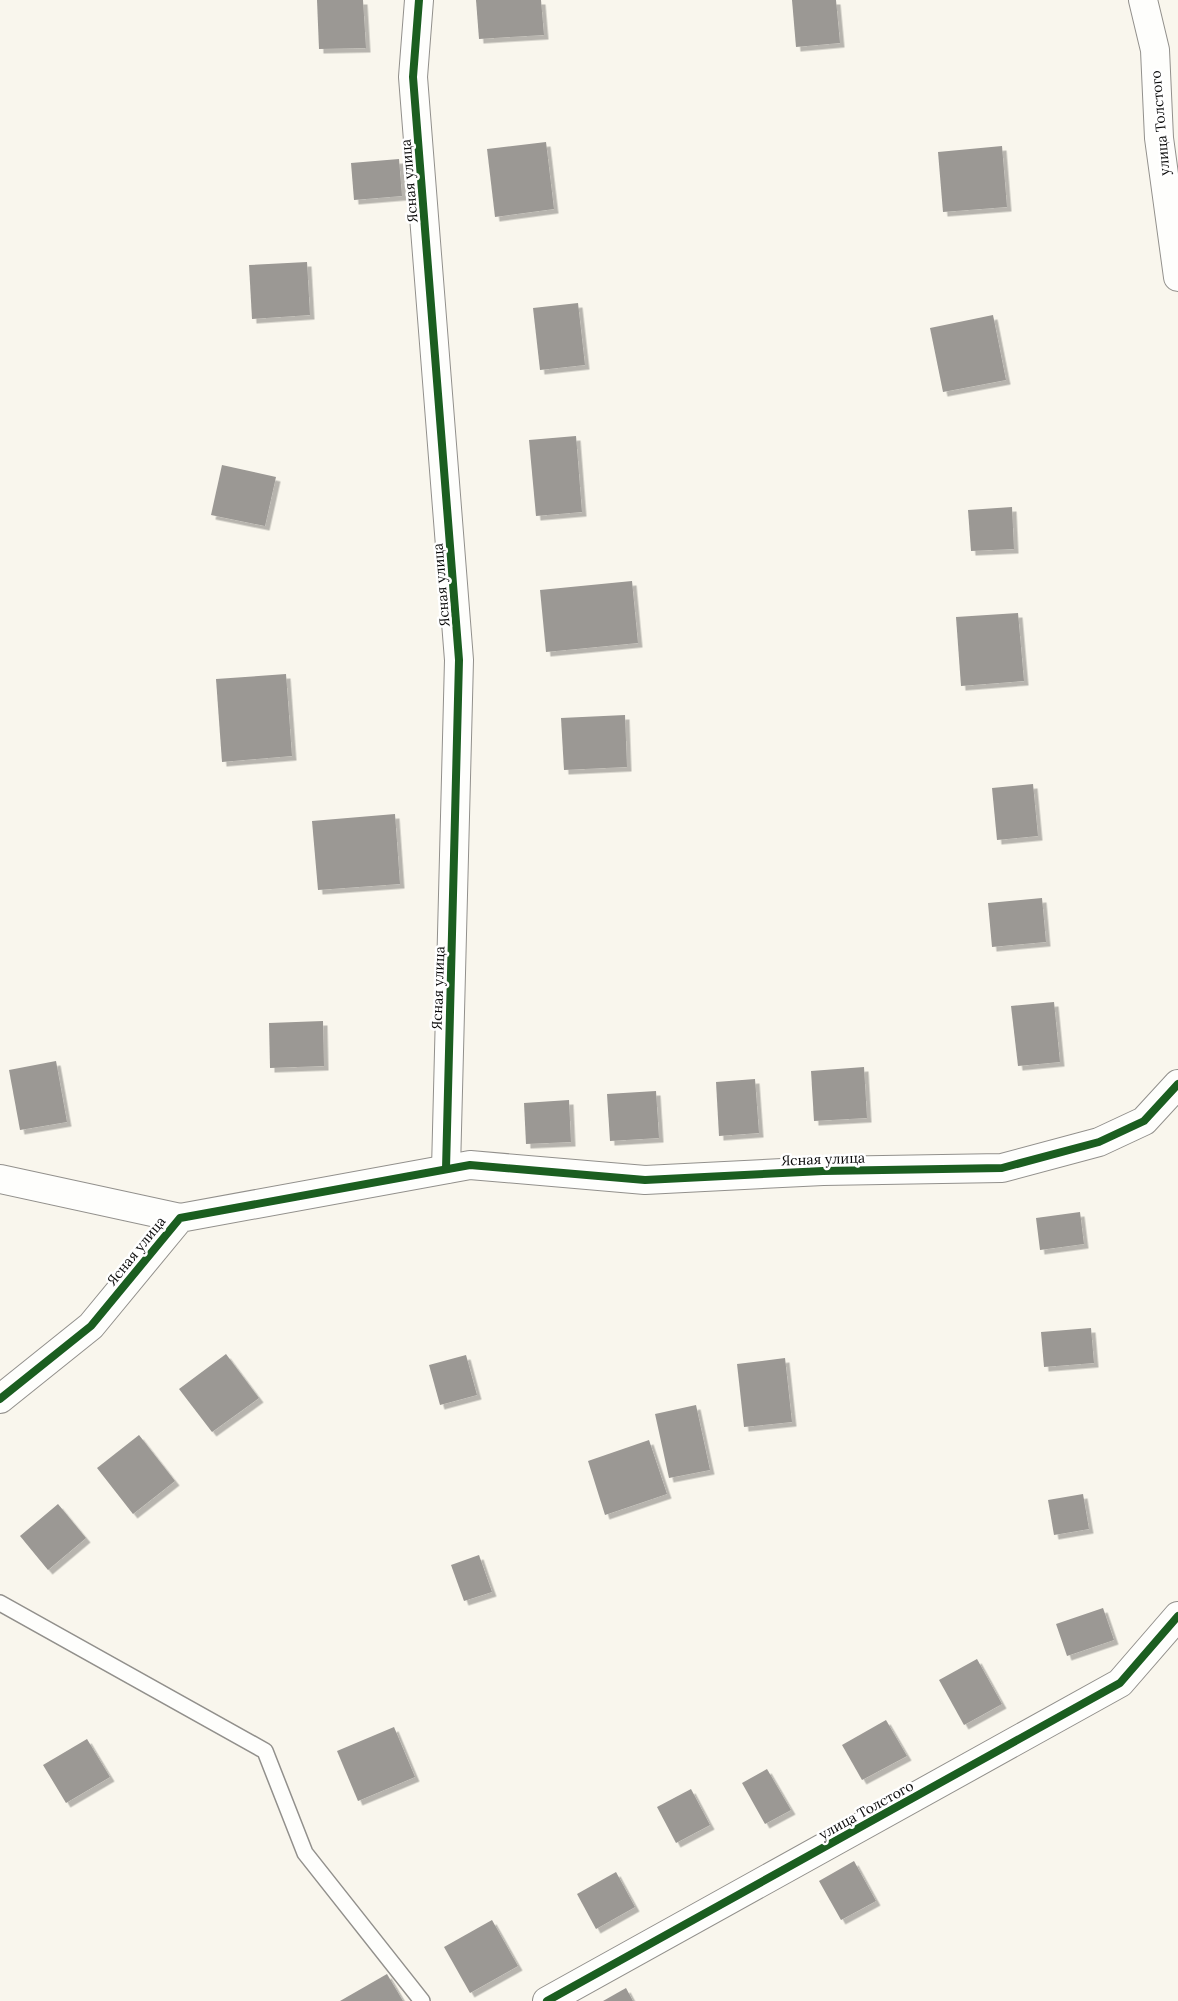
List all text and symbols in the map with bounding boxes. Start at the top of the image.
street label: улица Толстого [1146,70,1174,176]
street label: Ясная улица [396,138,422,224]
street label: Ясная улица [428,542,454,628]
street label: Ясная улица [428,946,448,1030]
street label: Ясная улица [781,1149,865,1169]
street label: Ясная улица [103,1213,169,1289]
street label: улица Толстого [815,1777,917,1843]

